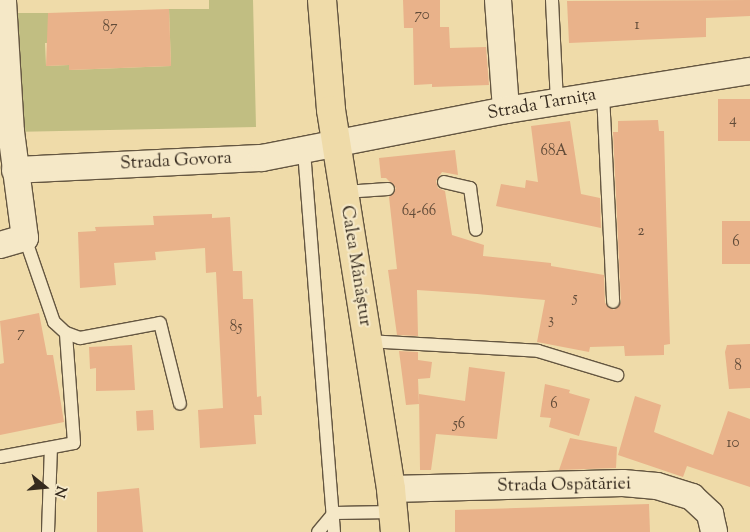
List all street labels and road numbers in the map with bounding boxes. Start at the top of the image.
street label: Strada Tarnița [486,85,598,125]
street label: Strada Govora [120,148,232,176]
street label: Calea Mănăștur [335,204,375,328]
street label: Strada Ospătăriei [497,474,631,498]

